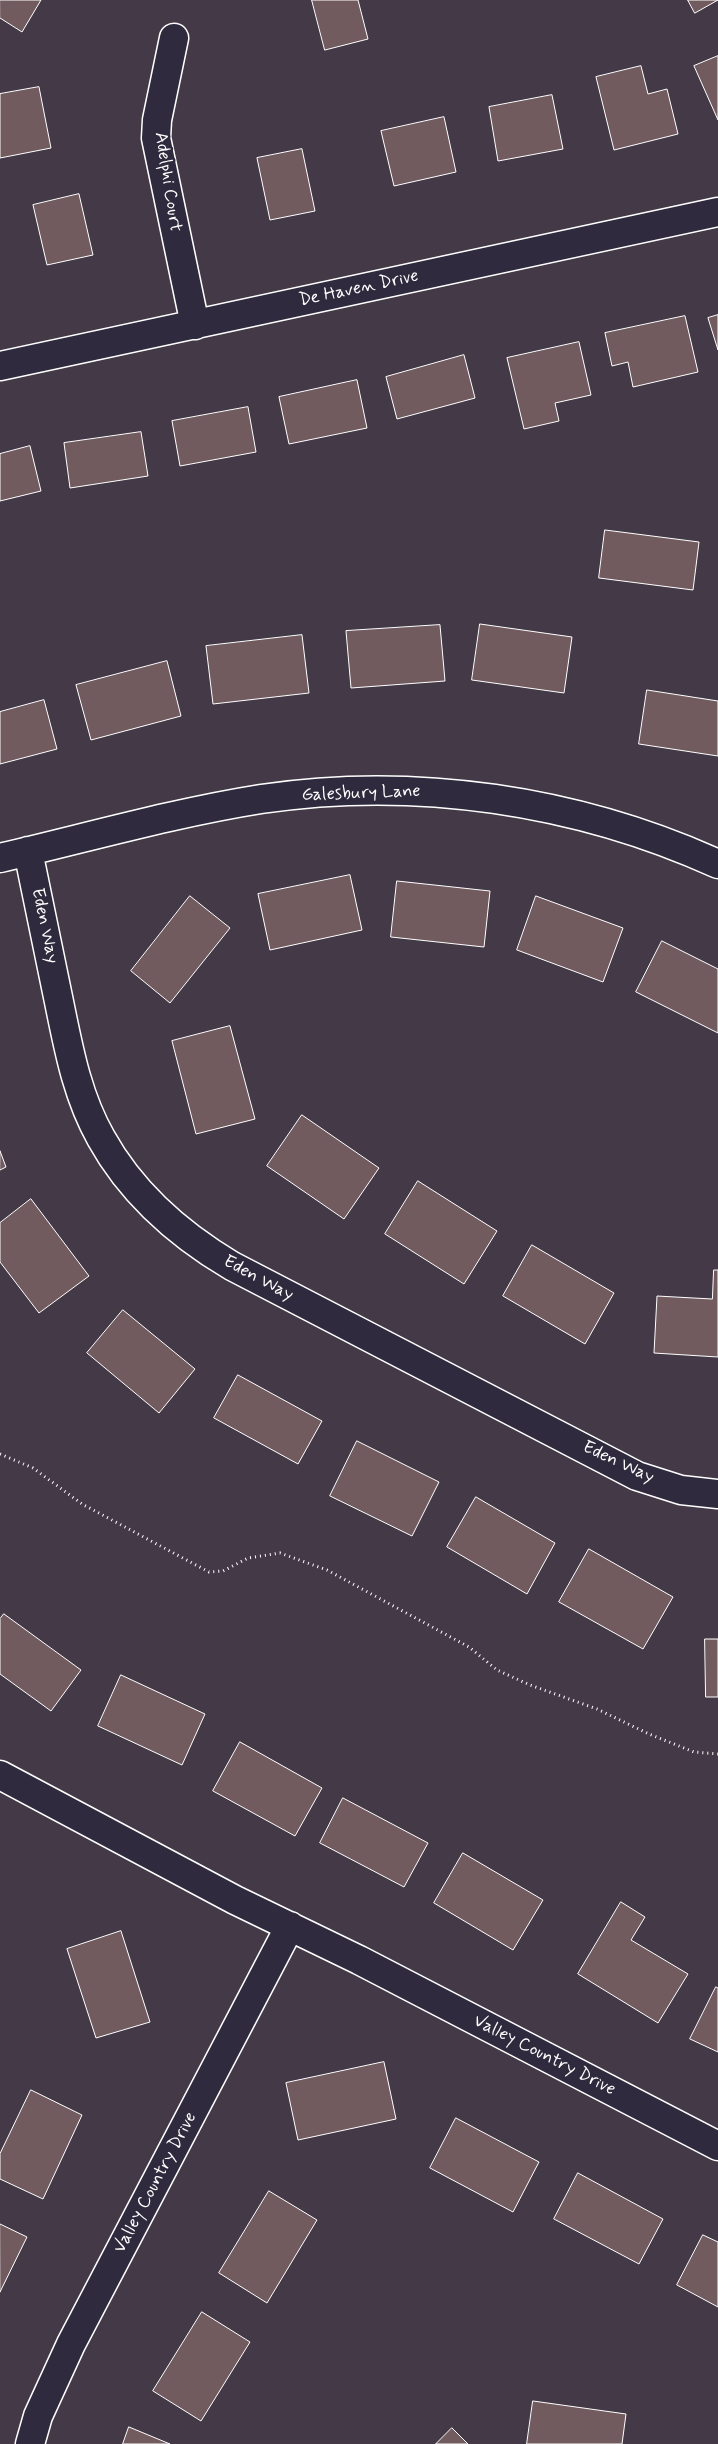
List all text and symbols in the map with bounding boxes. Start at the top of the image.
street label: Adelphi Court [148,131,186,233]
street label: De Haven Drive [297,266,421,312]
street label: Galesbury Lane [301,781,421,807]
street label: Eden Way [25,886,63,966]
street label: Eden Way [219,1251,297,1307]
street label: Eden Way [579,1437,657,1489]
street label: Valley Country Drive [469,2011,619,2101]
street label: Valley Country Drive [110,2109,202,2257]

